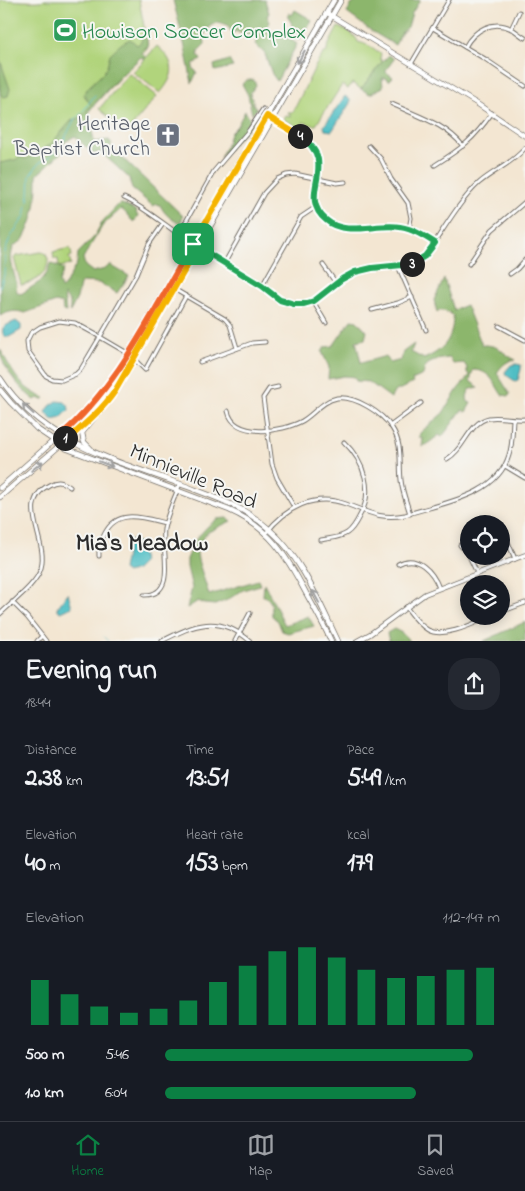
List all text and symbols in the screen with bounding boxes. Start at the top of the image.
sports icon: Howison Soccer Complex [52,17,78,43]
place label: Howison Soccer Complex [82,17,306,49]
one-way arrow [296,50,306,64]
place label: Heritage Baptist Church [13,109,150,166]
church icon: Heritage Baptist Church [155,122,181,148]
pin: 4 [288,124,312,148]
text: 4 [298,126,303,147]
pin [172,223,214,265]
icon: arrive [179,230,207,258]
pin: 3 [400,252,424,276]
text: 3 [410,254,415,275]
one-way arrow [21,403,34,415]
pin: 1 [52,426,78,450]
text: 1 [63,428,68,449]
street label: Minnieville Road [124,436,262,519]
one-way arrow [30,460,43,471]
one-way arrow [97,460,113,469]
map controls [460,515,510,625]
button: locate [460,515,510,565]
district label: Mia's Meadow [76,527,209,562]
button: layers [460,575,510,625]
one-way arrow [311,590,321,605]
text: Evening run [25,651,157,692]
button: share [448,658,500,710]
text: 18:44 [25,691,51,715]
text: Distance [25,740,77,761]
text: Time [186,740,214,761]
text: Pace [347,740,374,761]
text: 2.38 [25,761,62,797]
text: 13:51 [186,761,229,797]
text: 5:49 [347,761,381,797]
text: km [62,771,83,792]
text: /km [381,771,406,792]
text: Elevation [25,825,76,846]
text: Heart rate [186,825,243,846]
text: kcal [347,825,369,846]
text: 40 [25,846,46,882]
text: 153 [186,846,219,882]
text: 179 [347,846,373,882]
text: m [46,856,60,877]
text: bpm [219,856,248,877]
text: Elevation [25,906,84,930]
text: 112–147 m [443,906,500,930]
text: 500 m [25,1043,64,1067]
text: 5:46 [105,1043,129,1067]
text: 1.0 km [25,1081,64,1105]
text: 6:04 [105,1081,127,1105]
tab: Home [71,1131,104,1182]
tab: Map [247,1131,275,1182]
tab: Saved [417,1131,454,1182]

